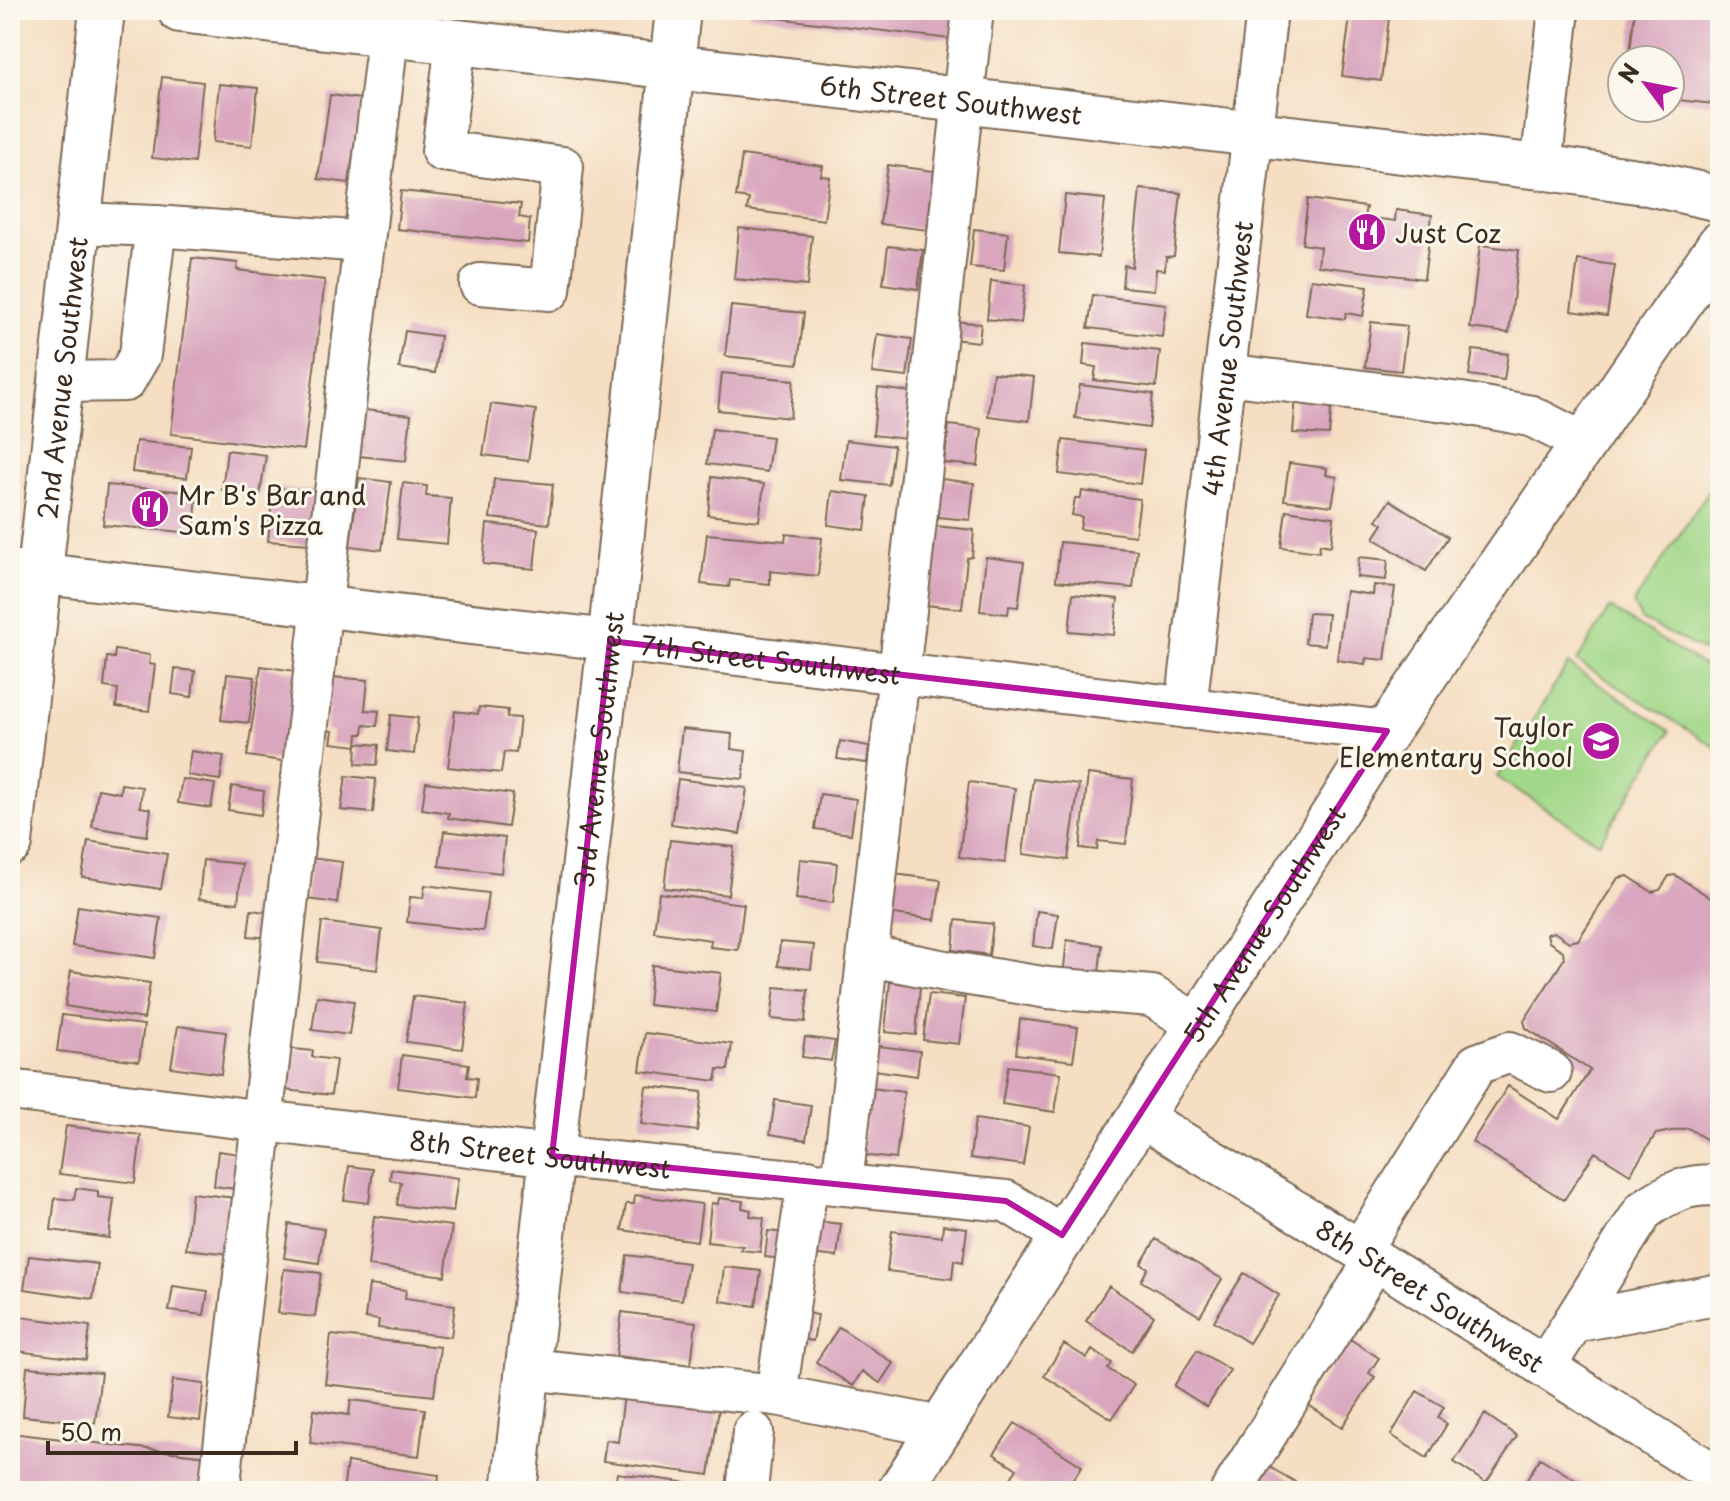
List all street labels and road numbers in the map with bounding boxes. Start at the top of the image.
street label: 6th Street Southwest [818,64,1084,133]
street label: 4th Avenue Southwest [1191,219,1262,498]
street label: 2nd Avenue Southwest [26,235,96,521]
street label: 3rd Avenue Southwest [563,609,633,890]
street label: 7th Street Southwest [639,624,903,693]
street label: 5th Avenue Southwest [1173,797,1355,1050]
street label: 8th Street Southwest [407,1119,673,1187]
street label: 8th Street Southwest [1309,1208,1552,1382]

